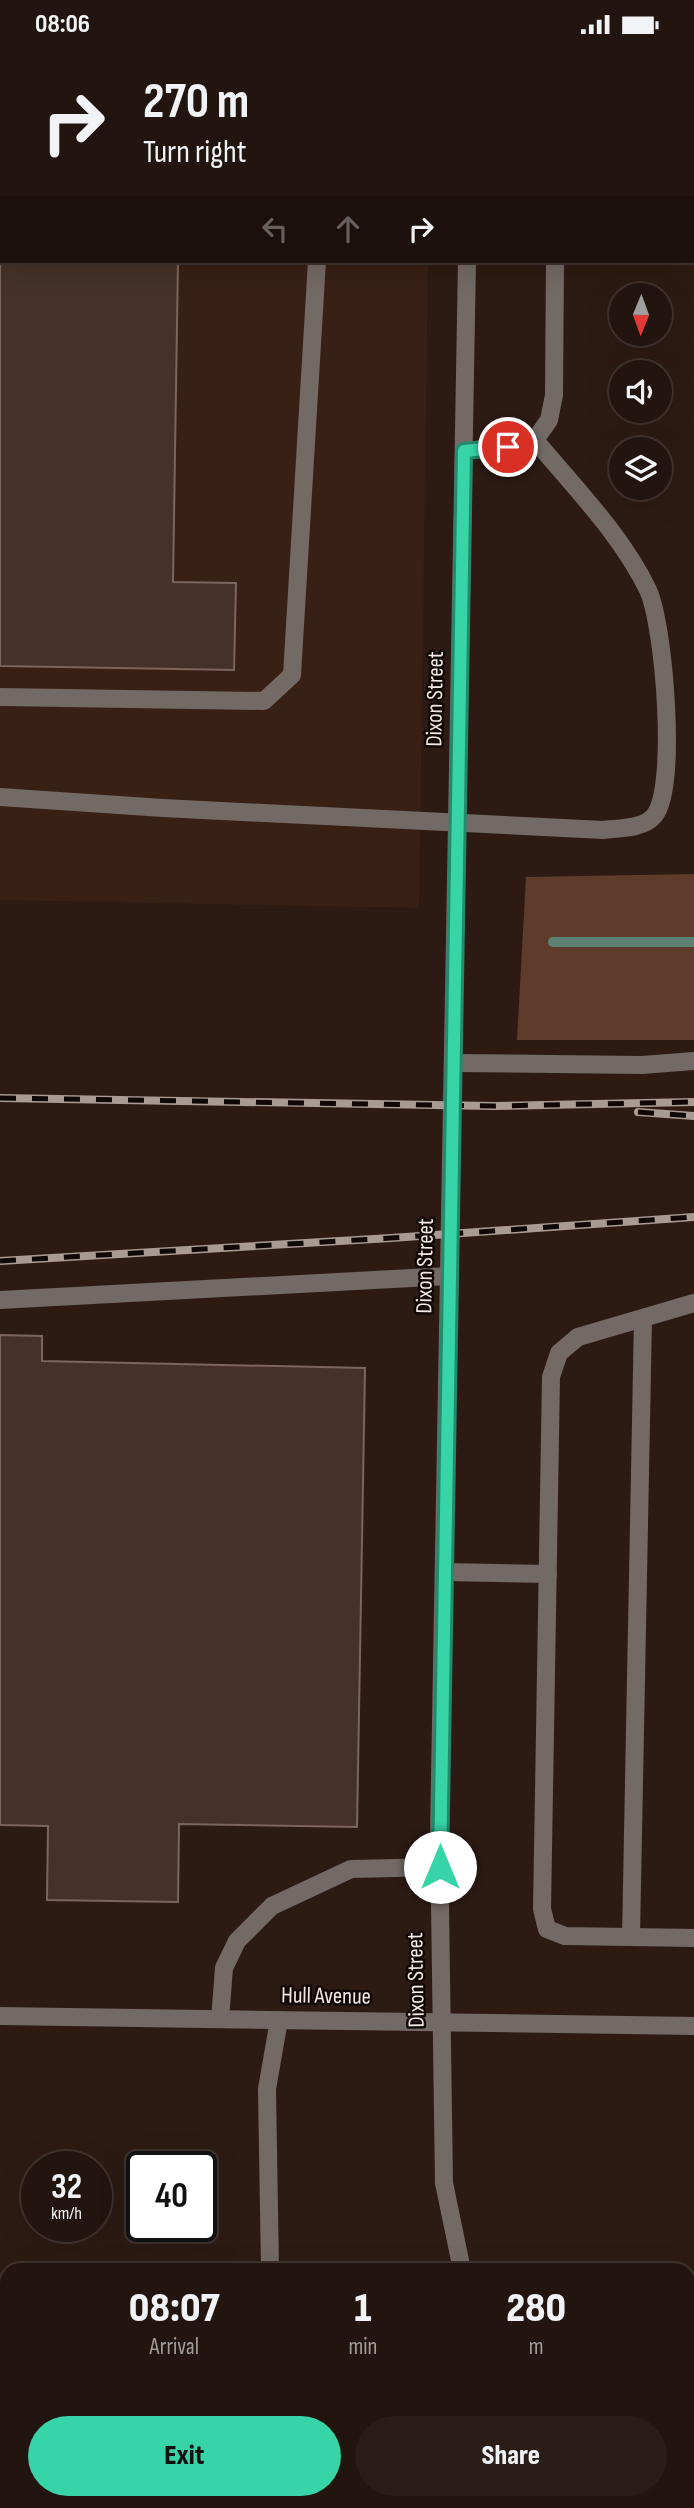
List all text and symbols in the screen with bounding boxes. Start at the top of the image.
text: 08:06 [35,9,90,40]
text: 270 m [143,73,249,132]
icon: right [28,77,119,168]
text: Turn right [143,133,247,172]
icon: left [256,210,294,248]
icon: ahead [329,210,367,248]
icon: right [402,210,440,248]
north arrow [609,283,672,347]
map controls [609,283,672,500]
button: sound [609,360,672,423]
pin [478,417,538,477]
icon: arrive [489,428,527,466]
button: layers [609,437,672,500]
street label: Dixon Street [420,651,450,747]
street label: Dixon Street [410,1218,440,1314]
position arrow [403,1830,477,1904]
street label: Dixon Street [401,1932,431,2028]
street label: Hull Avenue [281,1981,371,2011]
speed limit sign: 40 [126,2151,217,2242]
text: 32 [51,2166,82,2209]
text: km/h [51,2203,82,2224]
text: 08:07 [129,2283,220,2334]
text: 1 [354,2283,372,2334]
text: 280 [506,2283,566,2334]
text: Arrival [150,2333,199,2361]
text: min [348,2333,377,2361]
text: m [529,2333,544,2361]
button: Exit [28,2416,341,2496]
button: Share [355,2416,667,2496]

